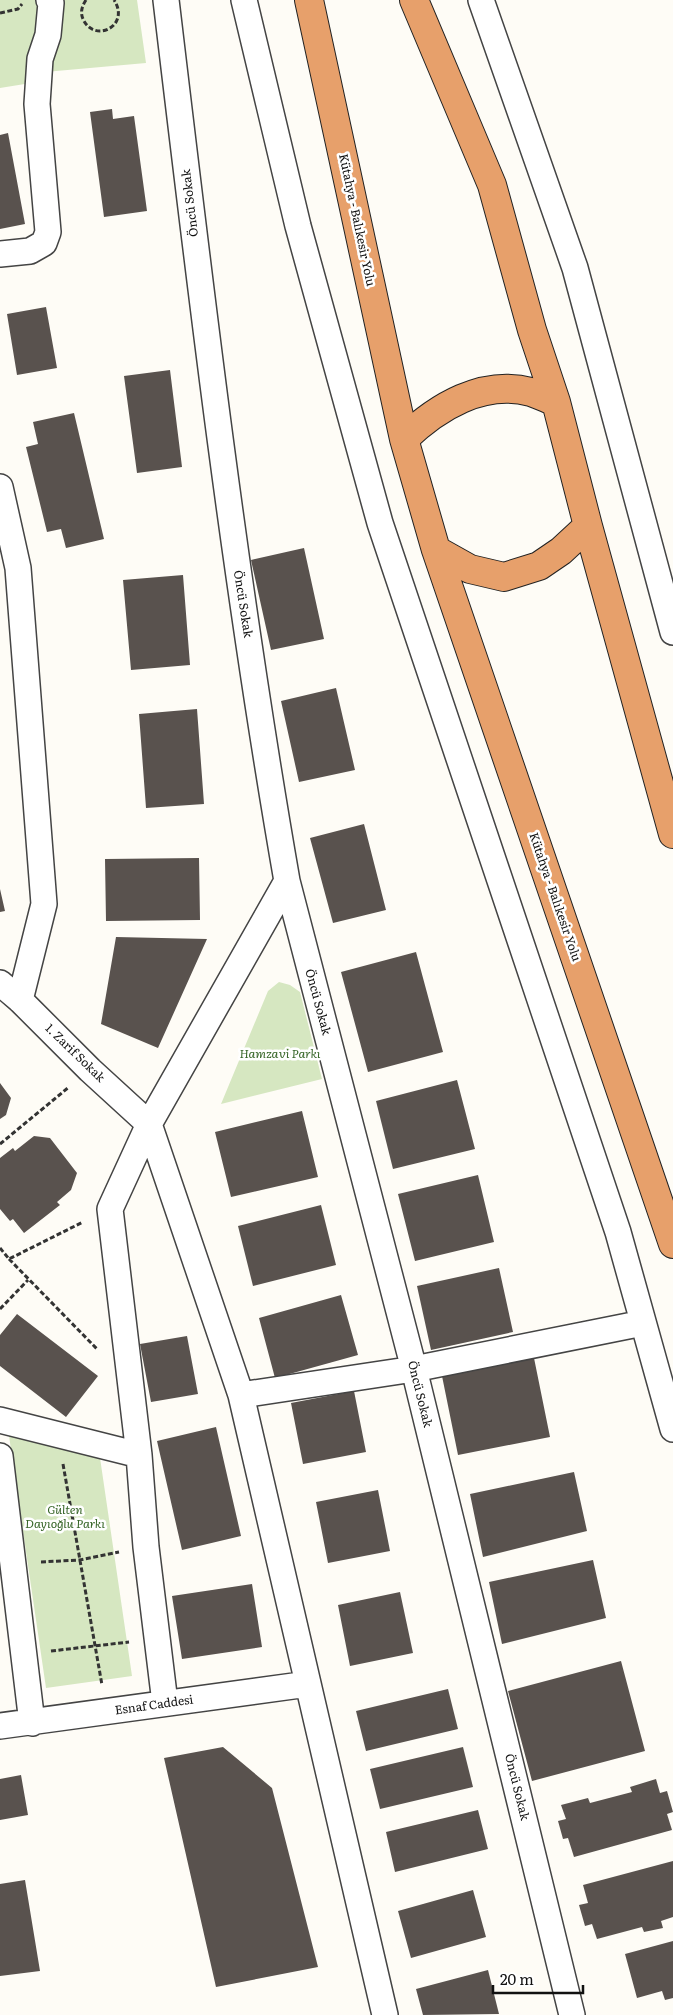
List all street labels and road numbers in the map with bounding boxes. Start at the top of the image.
street label: Kütahya - Balıkesir Yolu [335,152,381,288]
street label: Öncü Sokak [176,168,202,238]
street label: Öncü Sokak [230,569,258,640]
street label: Kütahya - Balıkesir Yolu [525,830,587,964]
street label: Öncü Sokak [301,967,337,1038]
street label: 1. Zarif Sokak [42,1019,110,1086]
street label: Öncü Sokak [404,1359,438,1430]
street label: Esnaf Caddesi [113,1690,194,1718]
street label: Öncü Sokak [501,1752,535,1823]

